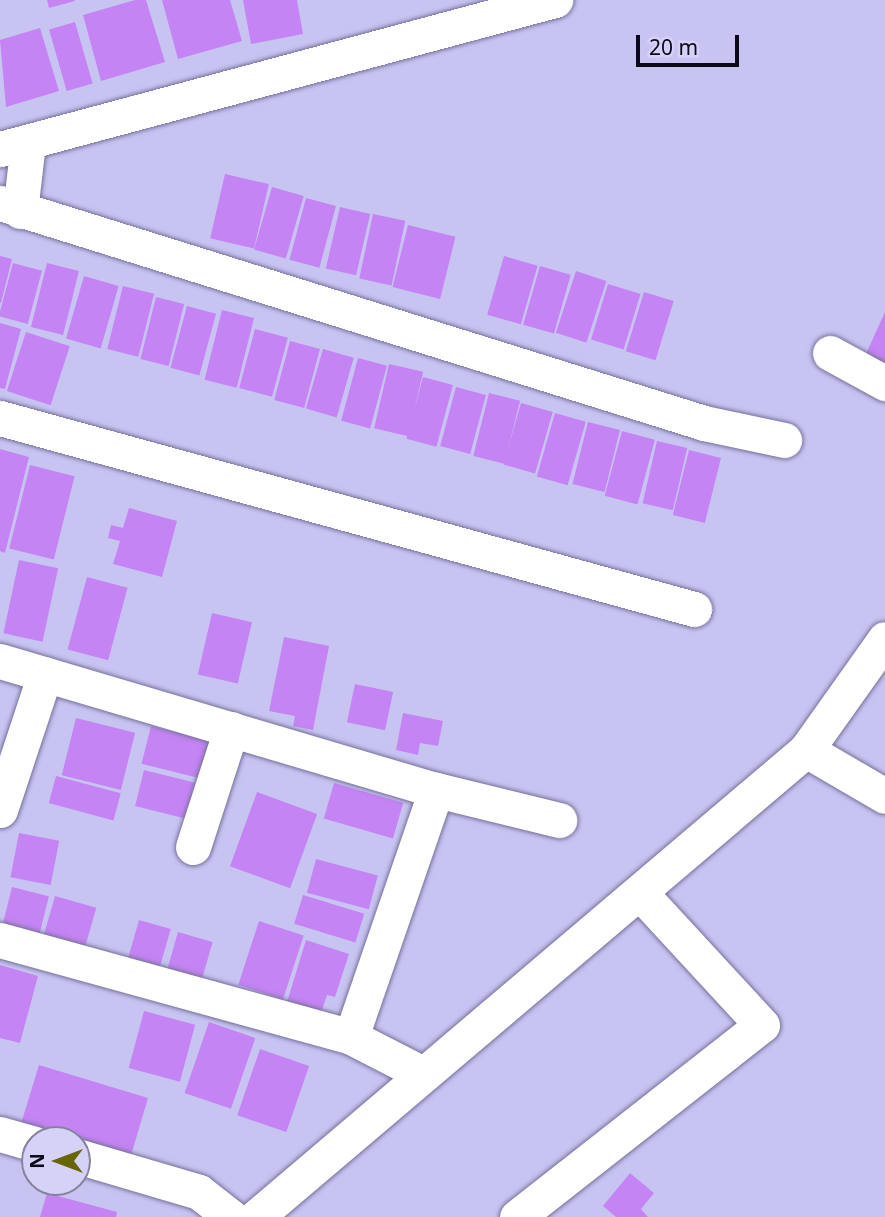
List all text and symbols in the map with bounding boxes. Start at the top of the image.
scale bar [640,21,743,65]
text: 20 m [649,33,698,61]
north arrow [21,1126,91,1196]
text: N [24,1153,50,1169]

